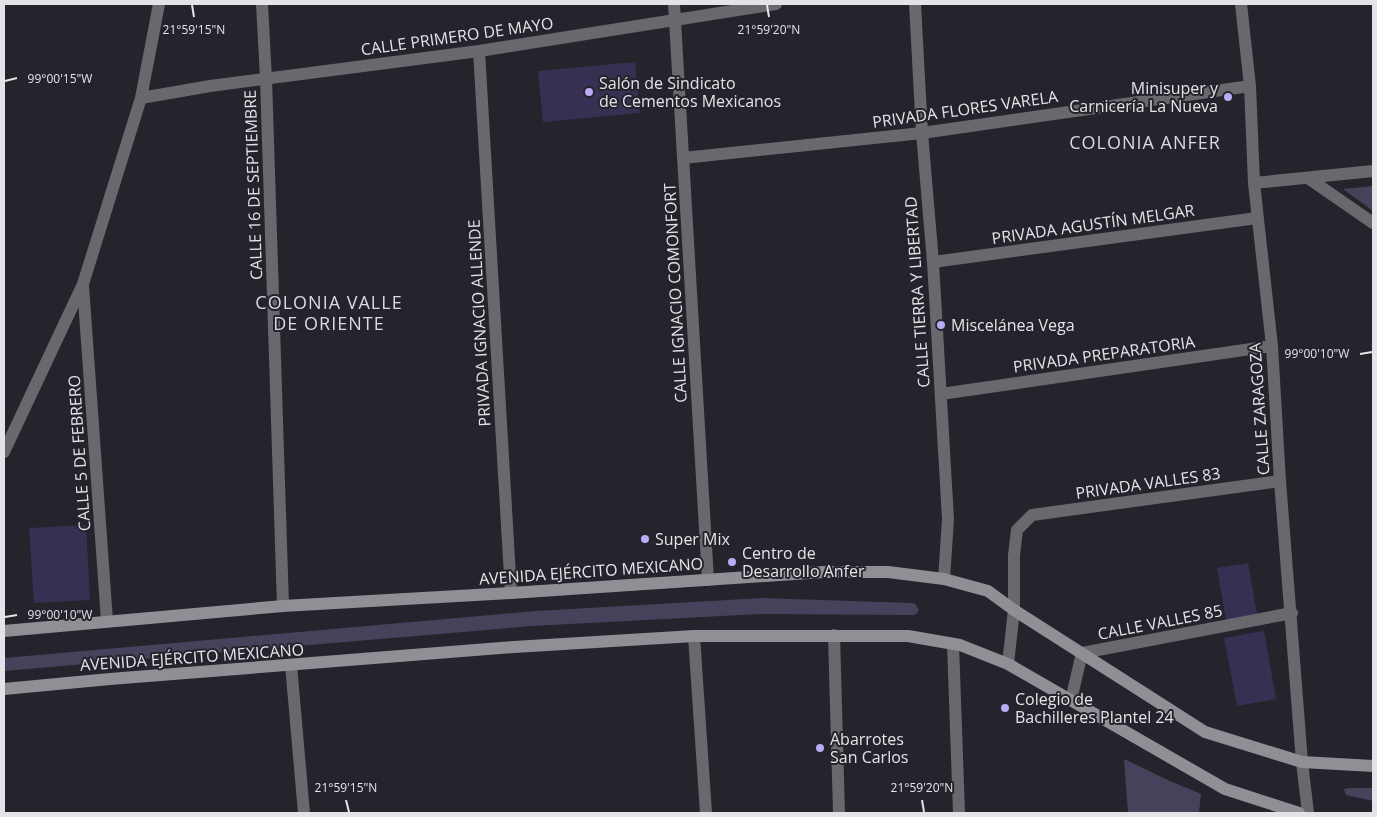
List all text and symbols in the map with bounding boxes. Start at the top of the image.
street label: CALLE PRIMERO DE MAYO [359,12,555,60]
text: 21°59'15"N [163,21,225,38]
text: 21°59'20"N [738,21,800,38]
text: 99°00'15"W [28,70,92,87]
place label: Salón de Sindicato de Cementos Mexicanos [599,72,781,112]
place label: Minisuper y Carnicería La Nueva [1069,77,1219,117]
street label: PRIVADA FLORES VARELA [871,85,1060,133]
marker: Salón de Sindicato de Cementos Mexicanos [583,86,595,98]
street label: CALLE 16 DE SEPTIEMBRE [239,90,267,280]
marker: Minisuper y Carnicería La Nueva [1222,91,1234,103]
district label: COLONIA ANFER [1069,130,1221,154]
street label: CALLE IGNACIO COMONFORT [658,182,692,404]
street label: CALLE TIERRA Y LIBERTAD [899,196,935,388]
street label: PRIVADA AGUSTÍN MELGAR [990,199,1196,249]
street label: PRIVADA IGNACIO ALLENDE [463,219,495,427]
district label: COLONIA VALLE DE ORIENTE [255,290,403,335]
place label: Miscelánea Vega [951,314,1075,336]
marker: Miscelánea Vega [935,319,947,331]
street label: PRIVADA PREPARATORIA [1012,330,1197,378]
street label: CALLE ZARAGOZA [1243,341,1275,476]
text: 99°00'10"W [1285,345,1349,362]
street label: CALLE 5 DE FEBRERO [63,374,95,532]
street label: PRIVADA VALLES 83 [1074,462,1222,504]
place label: Super Mix [655,528,730,550]
marker: Super Mix [639,533,651,545]
place label: Centro de Desarrollo Anfer [742,542,865,582]
street label: AVENIDA EJÉRCITO MEXICANO [478,552,704,590]
marker: Centro de Desarrollo Anfer [726,556,738,568]
street label: CALLE VALLES 85 [1096,599,1224,645]
text: 99°00'10"W [28,606,92,623]
street label: AVENIDA EJÉRCITO MEXICANO [79,638,305,676]
place label: Colegio de Bachilleres Plantel 24 [1015,688,1174,728]
marker: Colegio de Bachilleres Plantel 24 [999,702,1011,714]
place label: Abarrotes San Carlos [830,728,908,768]
marker: Abarrotes San Carlos [814,742,826,754]
text: 21°59'15"N [315,779,377,796]
text: 21°59'20"N [891,779,953,796]

